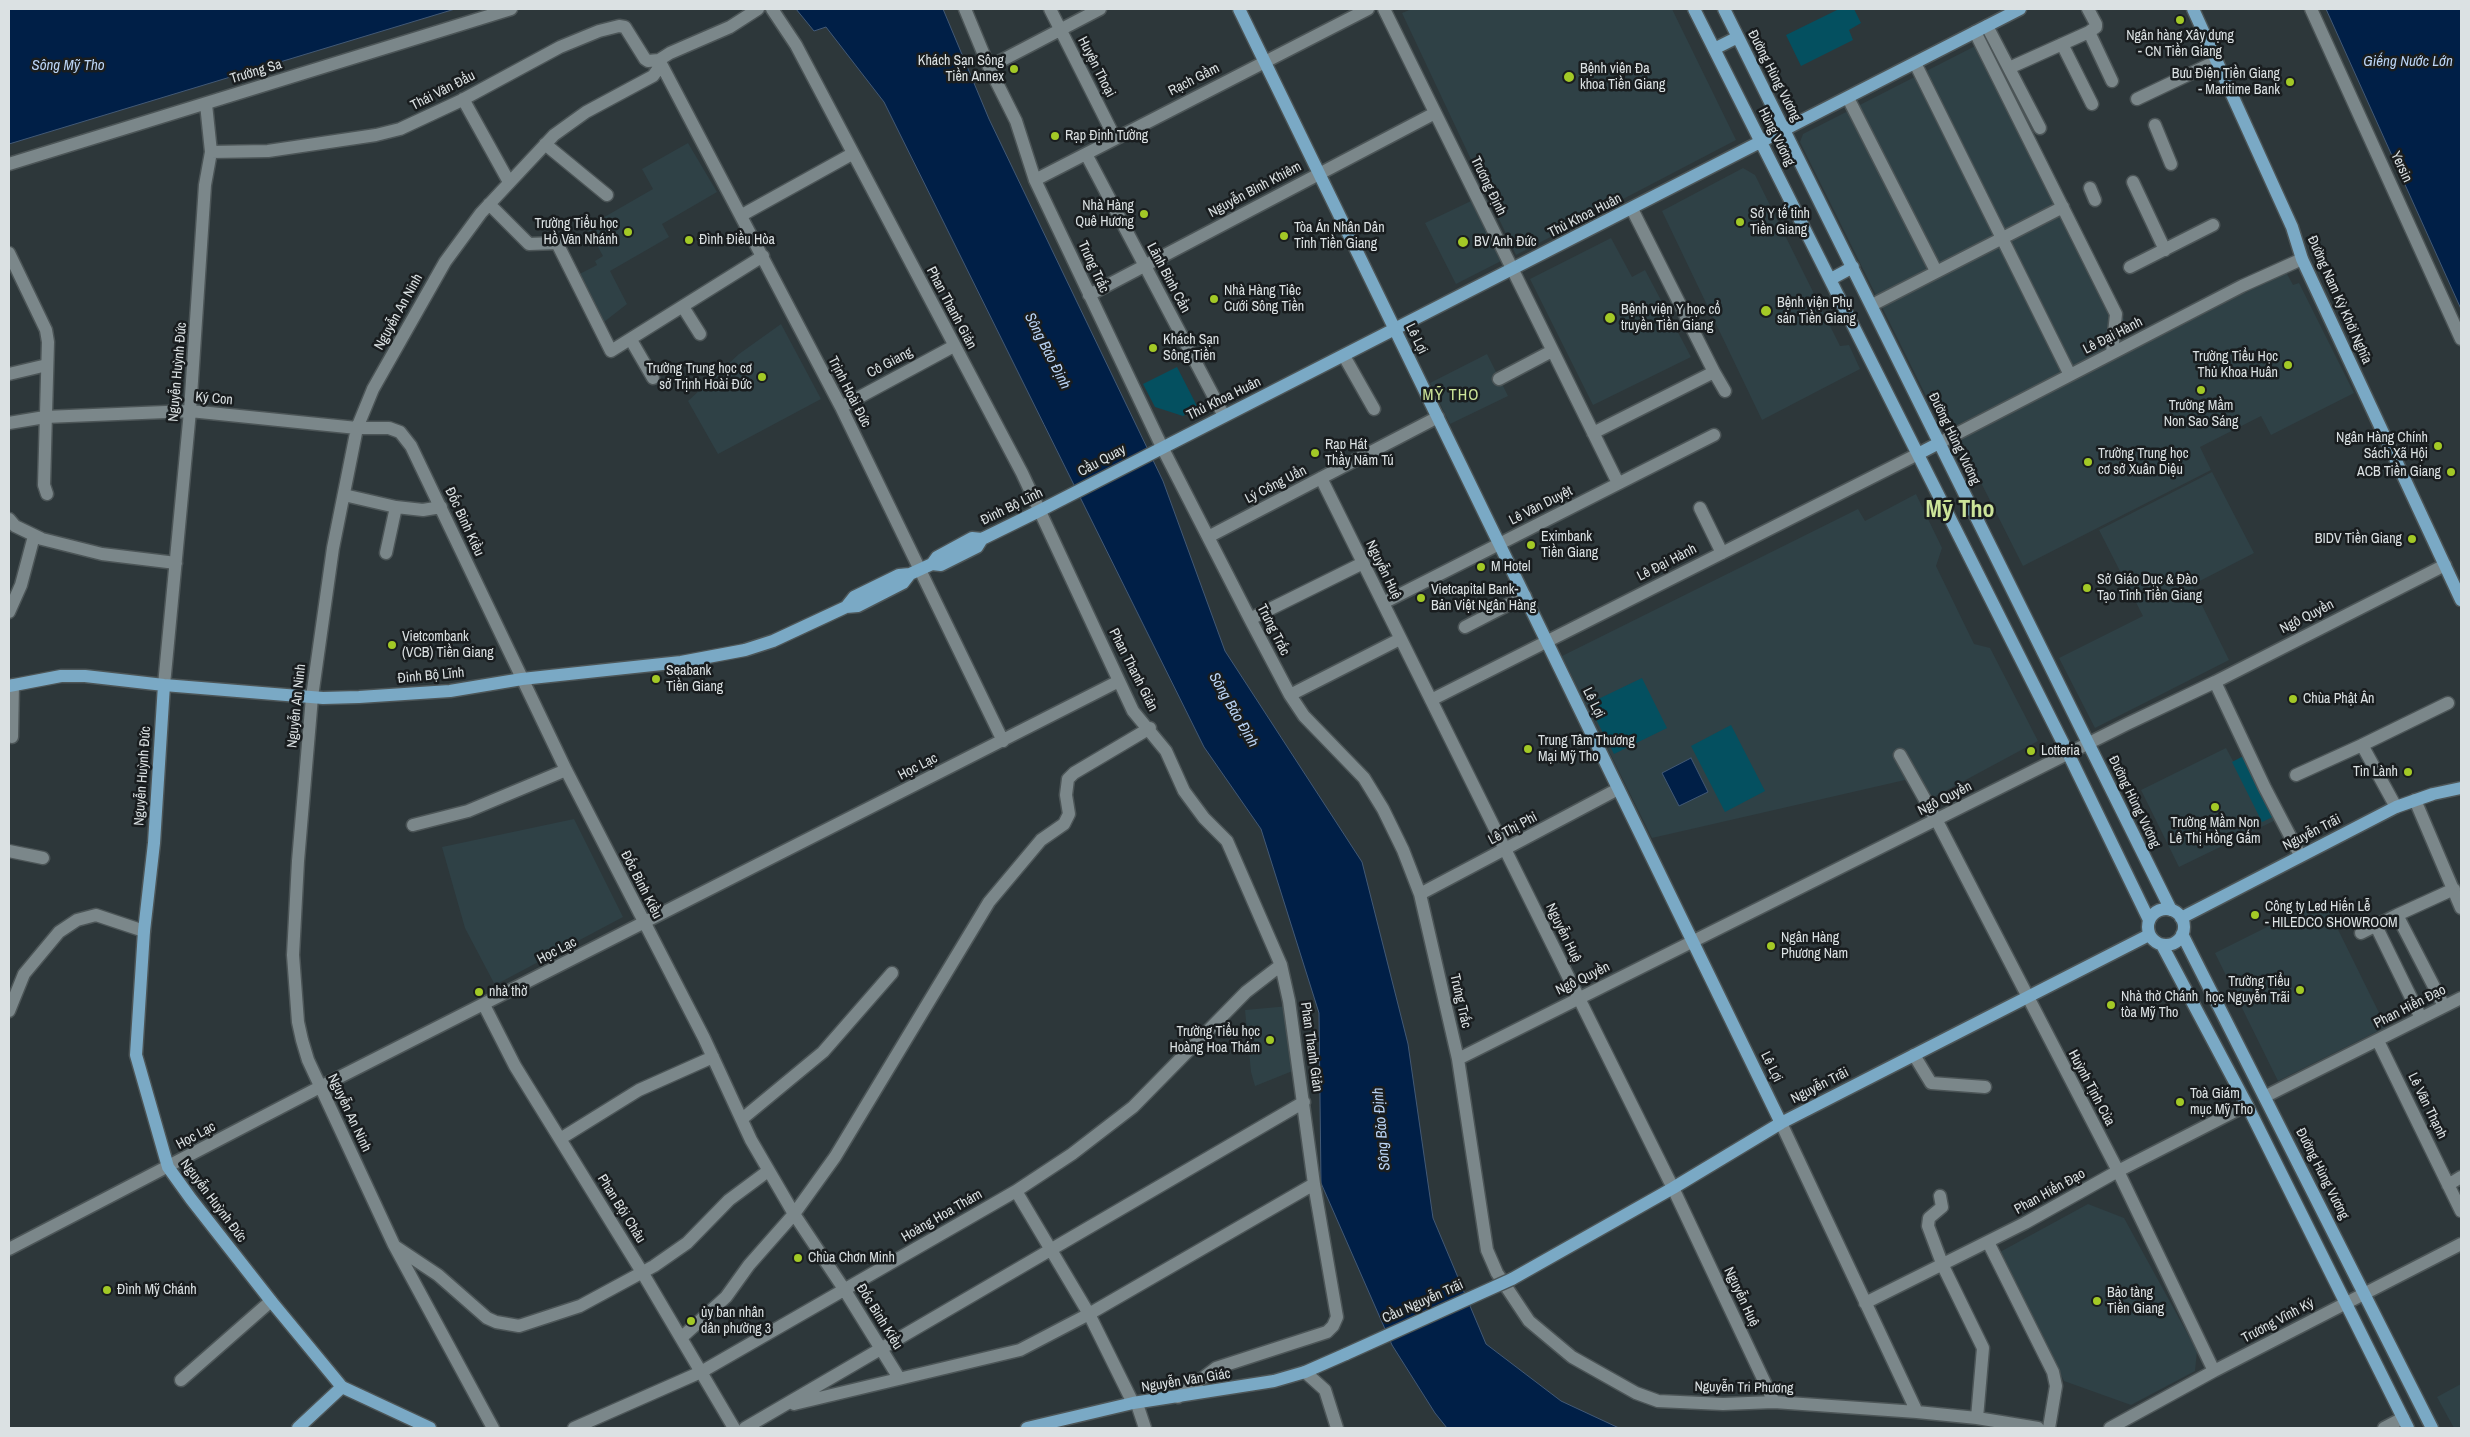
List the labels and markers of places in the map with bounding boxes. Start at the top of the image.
marker: Ngân hàng Xây dựng - CN Tiền Giang [2174,14,2186,26]
place label: Ngân hàng Xây dựng - CN Tiền Giang [2126,28,2234,60]
place label: Khách Sạn Sông Tiền Annex [918,53,1004,85]
place label: Bệnh viện Đa khoa Tiền Giang [1580,61,1665,94]
marker: Khách Sạn Sông Tiền Annex [1008,63,1020,75]
place label: Bưu Điện Tiền Giang - Maritime Bank [2172,66,2280,98]
marker: Bệnh viện Đa khoa Tiền Giang [1562,70,1576,84]
marker: Bưu Điện Tiền Giang - Maritime Bank [2284,76,2296,88]
place label: Rạp Định Tường [1065,128,1148,144]
marker: Rạp Định Tường [1049,130,1061,142]
place label: Nhà Hàng Quê Hương [1075,198,1134,230]
place label: Sở Y tế tỉnh Tiền Giang [1750,206,1810,238]
marker: Nhà Hàng Quê Hương [1138,208,1150,220]
place label: Trường Tiểu học Hồ Văn Nhánh [534,216,618,248]
marker: Sở Y tế tỉnh Tiền Giang [1734,216,1746,228]
place label: Tòa Án Nhân Dân Tỉnh Tiền Giang [1294,220,1385,252]
marker: Trường Tiểu học Hồ Văn Nhánh [622,226,634,238]
marker: Tòa Án Nhân Dân Tỉnh Tiền Giang [1278,230,1290,242]
place label: Đình Điều Hòa [699,232,775,248]
marker: Đình Điều Hòa [683,234,695,246]
place label: BV Anh Đức [1474,234,1537,250]
marker: BV Anh Đức [1456,235,1470,249]
place label: Nhà Hàng Tiệc Cưới Sông Tiền [1224,283,1304,316]
marker: Nhà Hàng Tiệc Cưới Sông Tiền [1208,293,1220,305]
place label: Bệnh viện Phụ sản Tiền Giang [1777,295,1856,328]
place label: Bệnh viện Y học cổ truyền Tiền Giang [1621,302,1721,334]
marker: Bệnh viện Phụ sản Tiền Giang [1759,304,1773,318]
marker: Bệnh viện Y học cổ truyền Tiền Giang [1603,311,1617,325]
place label: Khách Sạn Sông Tiền [1163,332,1219,364]
marker: Khách Sạn Sông Tiền [1147,342,1159,354]
place label: Trường Tiểu Học Thủ Khoa Huân [2193,349,2278,382]
marker: Trường Tiểu Học Thủ Khoa Huân [2282,359,2294,371]
place label: Trường Trung học cơ sở Trịnh Hoài Đức [646,361,752,394]
marker: Trường Trung học cơ sở Trịnh Hoài Đức [756,371,768,383]
marker: Trường Mầm Non Sao Sáng [2195,384,2207,396]
place label: Trường Mầm Non Sao Sáng [2164,398,2238,431]
place label: Ngân Hàng Chính Sách Xã Hội [2336,430,2428,462]
place label: Rạp Hát Thầy Năm Tú [1325,437,1394,470]
marker: Ngân Hàng Chính Sách Xã Hội [2432,440,2444,452]
place label: Trường Trung học cơ sở Xuân Diệu [2098,446,2188,478]
marker: Rạp Hát Thầy Năm Tú [1309,447,1321,459]
marker: Trường Trung học cơ sở Xuân Diệu [2082,456,2094,468]
place label: ACB Tiền Giang [2357,464,2441,480]
marker: ACB Tiền Giang [2445,466,2457,478]
place label: Eximbank Tiền Giang [1541,529,1598,562]
place label: BIDV Tiền Giang [2315,531,2402,547]
marker: BIDV Tiền Giang [2406,533,2418,545]
marker: Eximbank Tiền Giang [1525,539,1537,551]
place label: M Hotel [1491,559,1531,575]
marker: M Hotel [1475,561,1487,573]
place label: Sở Giáo Dục & Đào Tạo Tỉnh Tiền Giang [2097,572,2202,604]
place label: Vietcapital Bank- Bản Việt Ngân Hàng [1431,582,1536,614]
marker: Sở Giáo Dục & Đào Tạo Tỉnh Tiền Giang [2081,582,2093,594]
marker: Vietcapital Bank- Bản Việt Ngân Hàng [1415,592,1427,604]
place label: Vietcombank (VCB) Tiền Giang [402,629,494,662]
marker: Vietcombank (VCB) Tiền Giang [386,639,398,651]
place label: Seabank Tiền Giang [666,663,723,696]
marker: Seabank Tiền Giang [650,673,662,685]
place label: Chùa Phật Ân [2303,691,2374,707]
marker: Chùa Phật Ân [2287,693,2299,705]
place label: Trung Tâm Thương Mại Mỹ Tho [1538,733,1635,766]
marker: Trung Tâm Thương Mại Mỹ Tho [1522,743,1534,755]
place label: Lotteria [2041,743,2080,759]
marker: Lotteria [2025,745,2037,757]
place label: Tin Lành [2353,764,2398,780]
marker: Tin Lành [2402,766,2414,778]
marker: Trường Mầm Non Lê Thị Hồng Gấm [2209,801,2221,813]
place label: Trường Mầm Non Lê Thị Hồng Gấm [2169,815,2261,848]
place label: Công ty Led Hiến Lễ - HILEDCO SHOWROOM [2265,899,2398,932]
marker: Công ty Led Hiến Lễ - HILEDCO SHOWROOM [2249,909,2261,921]
place label: Ngân Hàng Phương Nam [1781,930,1848,962]
marker: Ngân Hàng Phương Nam [1765,940,1777,952]
place label: Trường Tiểu học Nguyễn Trãi [2206,974,2290,1006]
place label: nhà thờ [489,984,527,1000]
marker: Trường Tiểu học Nguyễn Trãi [2294,984,2306,996]
marker: nhà thờ [473,986,485,998]
place label: Nhà thờ Chánh tòa Mỹ Tho [2121,989,2198,1022]
marker: Nhà thờ Chánh tòa Mỹ Tho [2105,999,2117,1011]
place label: Trường Tiểu học Hoàng Hoa Thám [1169,1024,1260,1056]
marker: Trường Tiểu học Hoàng Hoa Thám [1264,1034,1276,1046]
place label: Toà Giám mục Mỹ Tho [2190,1086,2253,1118]
marker: Toà Giám mục Mỹ Tho [2174,1096,2186,1108]
place label: Chùa Chơn Minh [808,1250,895,1266]
marker: Chùa Chơn Minh [792,1252,804,1264]
place label: Đình Mỹ Chánh [117,1282,197,1298]
marker: Đình Mỹ Chánh [101,1284,113,1296]
place label: Bảo tàng Tiền Giang [2107,1285,2164,1318]
marker: Bảo tàng Tiền Giang [2091,1295,2103,1307]
place label: ủy ban nhân dân phường 3 [701,1305,771,1338]
marker: ủy ban nhân dân phường 3 [685,1315,697,1327]

